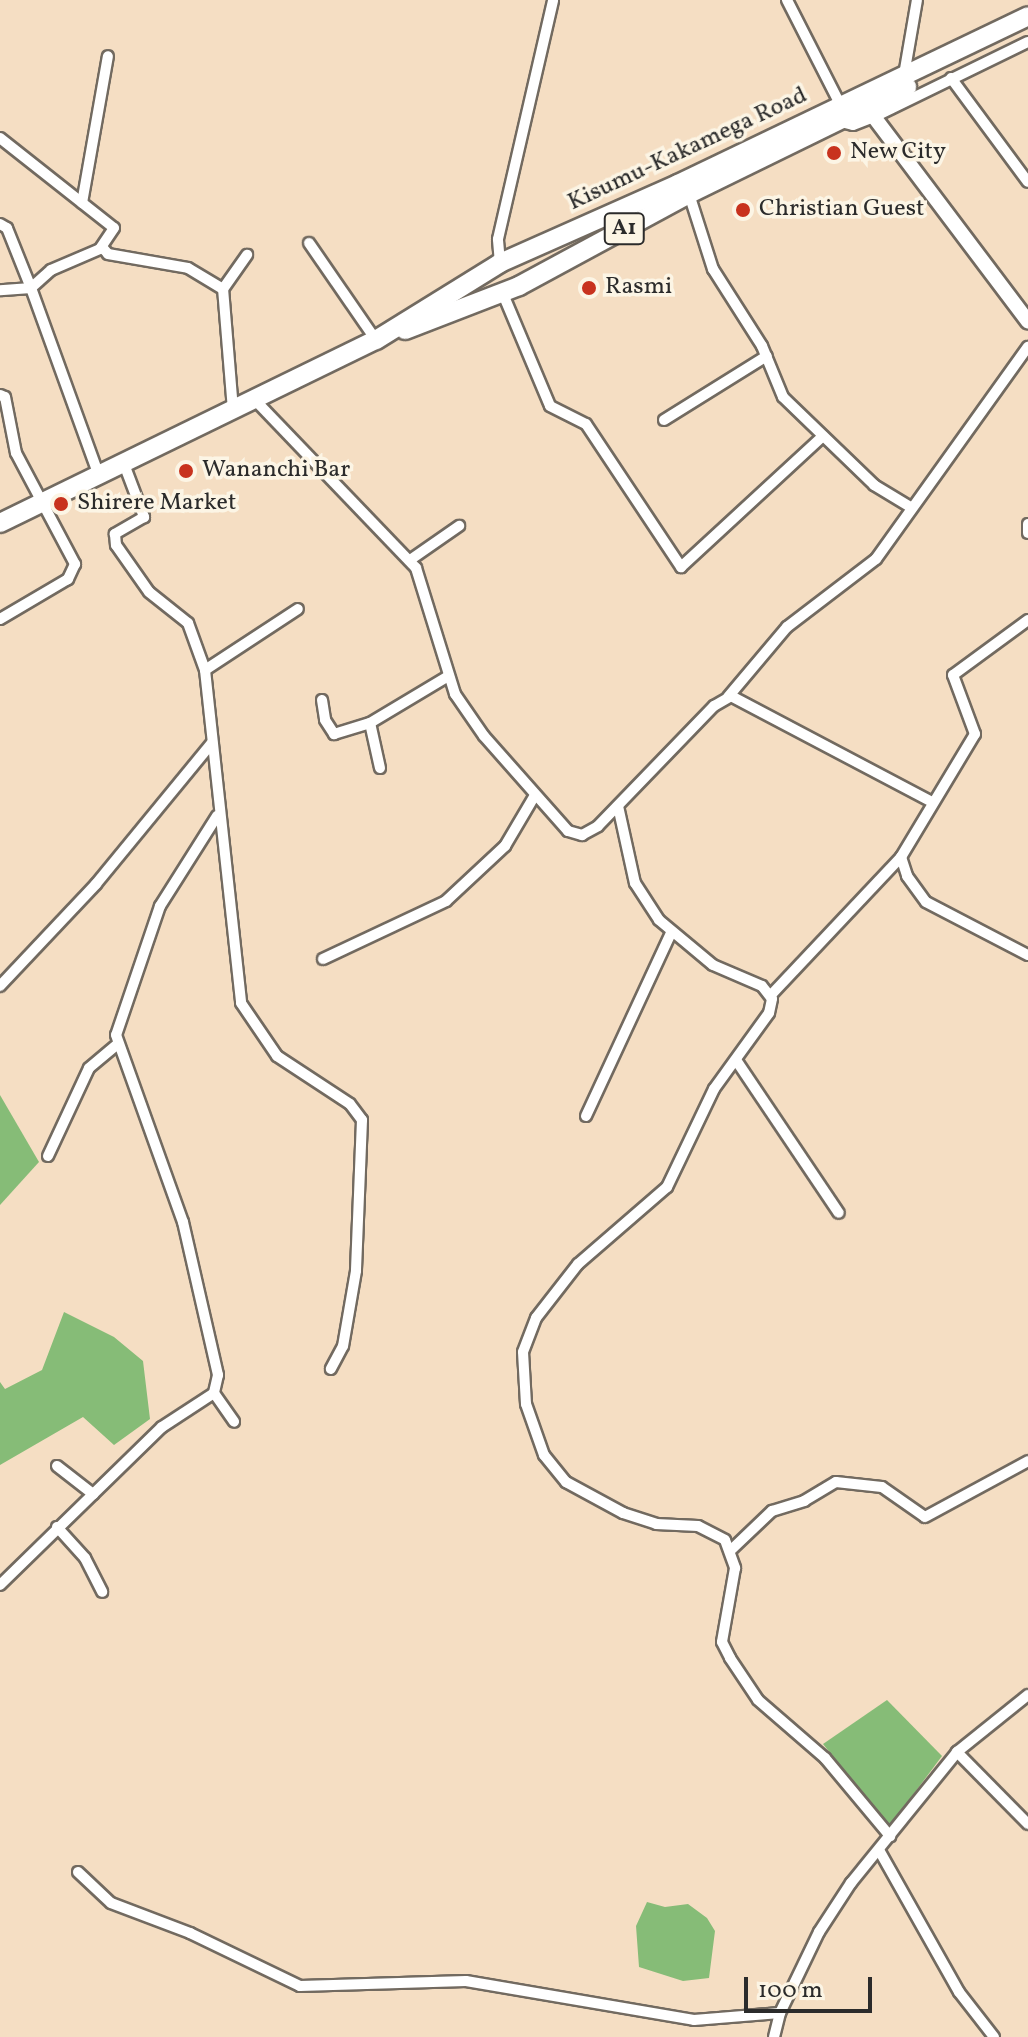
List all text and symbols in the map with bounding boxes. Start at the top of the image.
street label: Kisumu-Kakamega Road [564,82,812,218]
place label: New City [850,139,947,167]
marker: New City [825,144,843,162]
place label: Christian Guest [759,196,924,224]
marker: Christian Guest [734,201,752,219]
road number: A1 [602,211,646,247]
place label: Rasmi [605,274,672,302]
marker: Rasmi [580,279,598,297]
place label: Wananchi Bar [202,457,350,485]
marker: Wananchi Bar [177,462,195,480]
place label: Shirere Market [77,490,236,518]
marker: Shirere Market [52,495,70,513]
scale bar [748,1961,876,2011]
text: 100 m [758,1974,823,2008]

